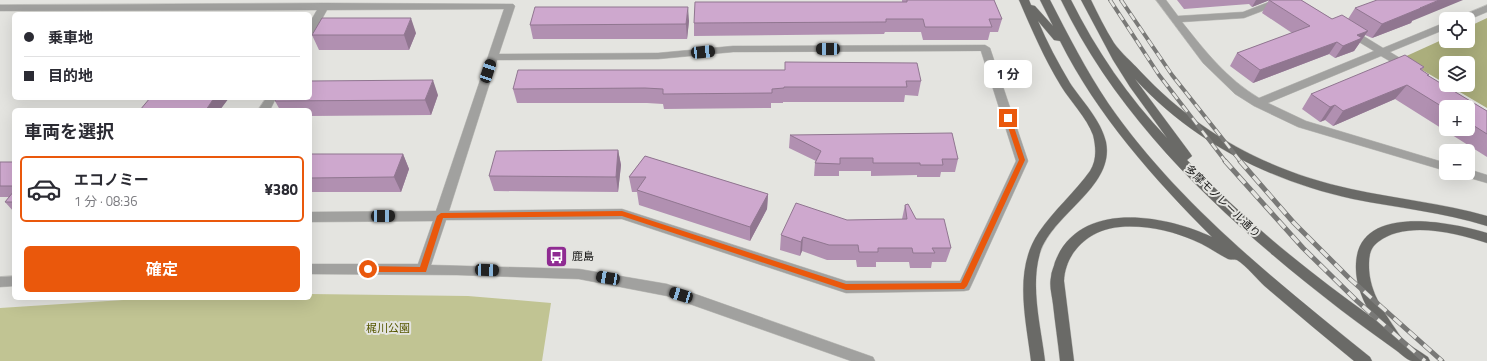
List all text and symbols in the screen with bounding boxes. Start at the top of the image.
map controls [1439,12,1475,180]
button: locate [1439,12,1475,48]
text: 乗車地 [48,26,93,49]
car [816,43,840,55]
car [690,45,716,59]
button: layers [1439,56,1475,92]
car [479,58,497,84]
callout: 1 分 [984,60,1032,88]
text: 目的地 [48,64,93,87]
text: 1 分 [996,64,1020,84]
button: + [1439,100,1475,136]
route end [999,109,1017,127]
text: 車両を選択 [24,118,114,145]
button: − [1439,144,1475,180]
street label: 多摩モノレール通り [1182,161,1264,241]
text: エコノミー [74,168,149,191]
icon: car [26,171,62,207]
text: ¥380 [264,178,298,201]
text: 1 分 · 08:36 [74,191,138,211]
car [371,210,395,222]
bus stop icon: 鹿島 [544,243,570,269]
button: 確定 [24,246,300,292]
place label: 鹿島 [572,248,594,264]
route start [359,260,377,278]
car [475,264,499,276]
car [595,270,621,286]
car [668,286,694,304]
park label: 梶川公園 [366,320,410,336]

